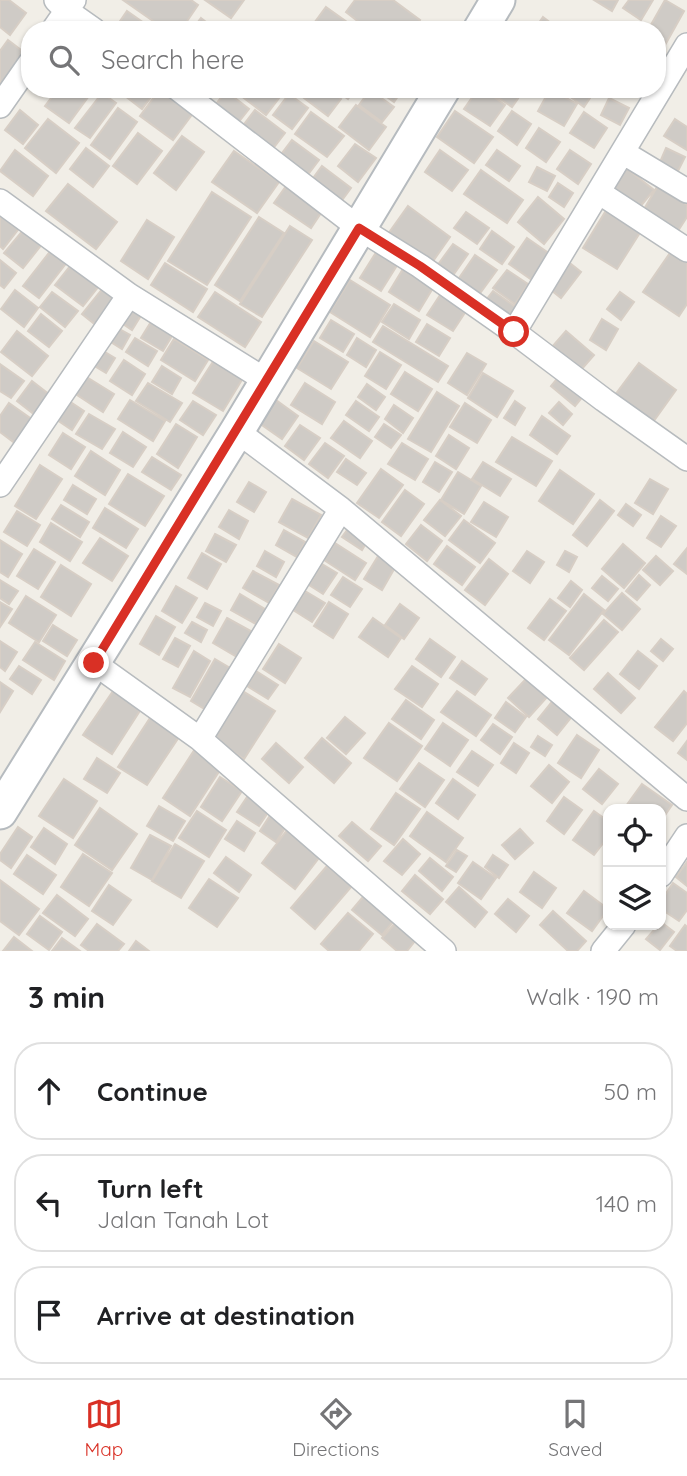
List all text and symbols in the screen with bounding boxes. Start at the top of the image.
search box [21,21,666,98]
icon: search [45,41,83,79]
text: Search here [101,43,245,76]
route start [498,316,529,347]
route end [78,647,109,678]
map controls [603,804,666,930]
button: locate [603,804,666,867]
button: layers [603,867,666,930]
text: 3 min [28,978,105,1016]
text: Walk · 190 m [526,982,659,1011]
icon: ahead [30,1072,68,1110]
text: Continue [97,1075,208,1108]
text: 50 m [604,1077,657,1106]
text: Turn left [97,1172,204,1205]
icon: left [30,1184,68,1222]
text: 140 m [596,1189,657,1218]
text: Jalan Tanah Lot [97,1205,269,1234]
icon: arrive [30,1296,68,1334]
text: Arrive at destination [97,1299,355,1332]
tab: Map [85,1395,123,1461]
tab: Directions [292,1395,379,1461]
tab: Saved [548,1395,603,1461]

